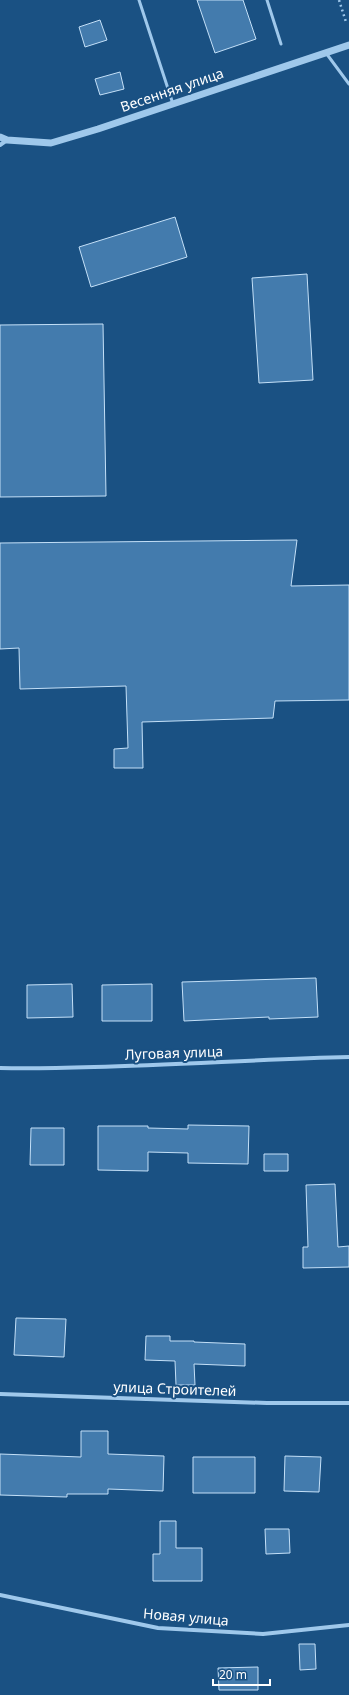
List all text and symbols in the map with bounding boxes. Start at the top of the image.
street label: Весенняя улица [118,63,226,116]
street label: Луговая улица [125,1041,223,1064]
street label: улица Строителей [113,1377,237,1400]
street label: Новая улица [142,1603,230,1630]
scale bar [213,1661,270,1687]
text: 20 m [219,1666,247,1683]

